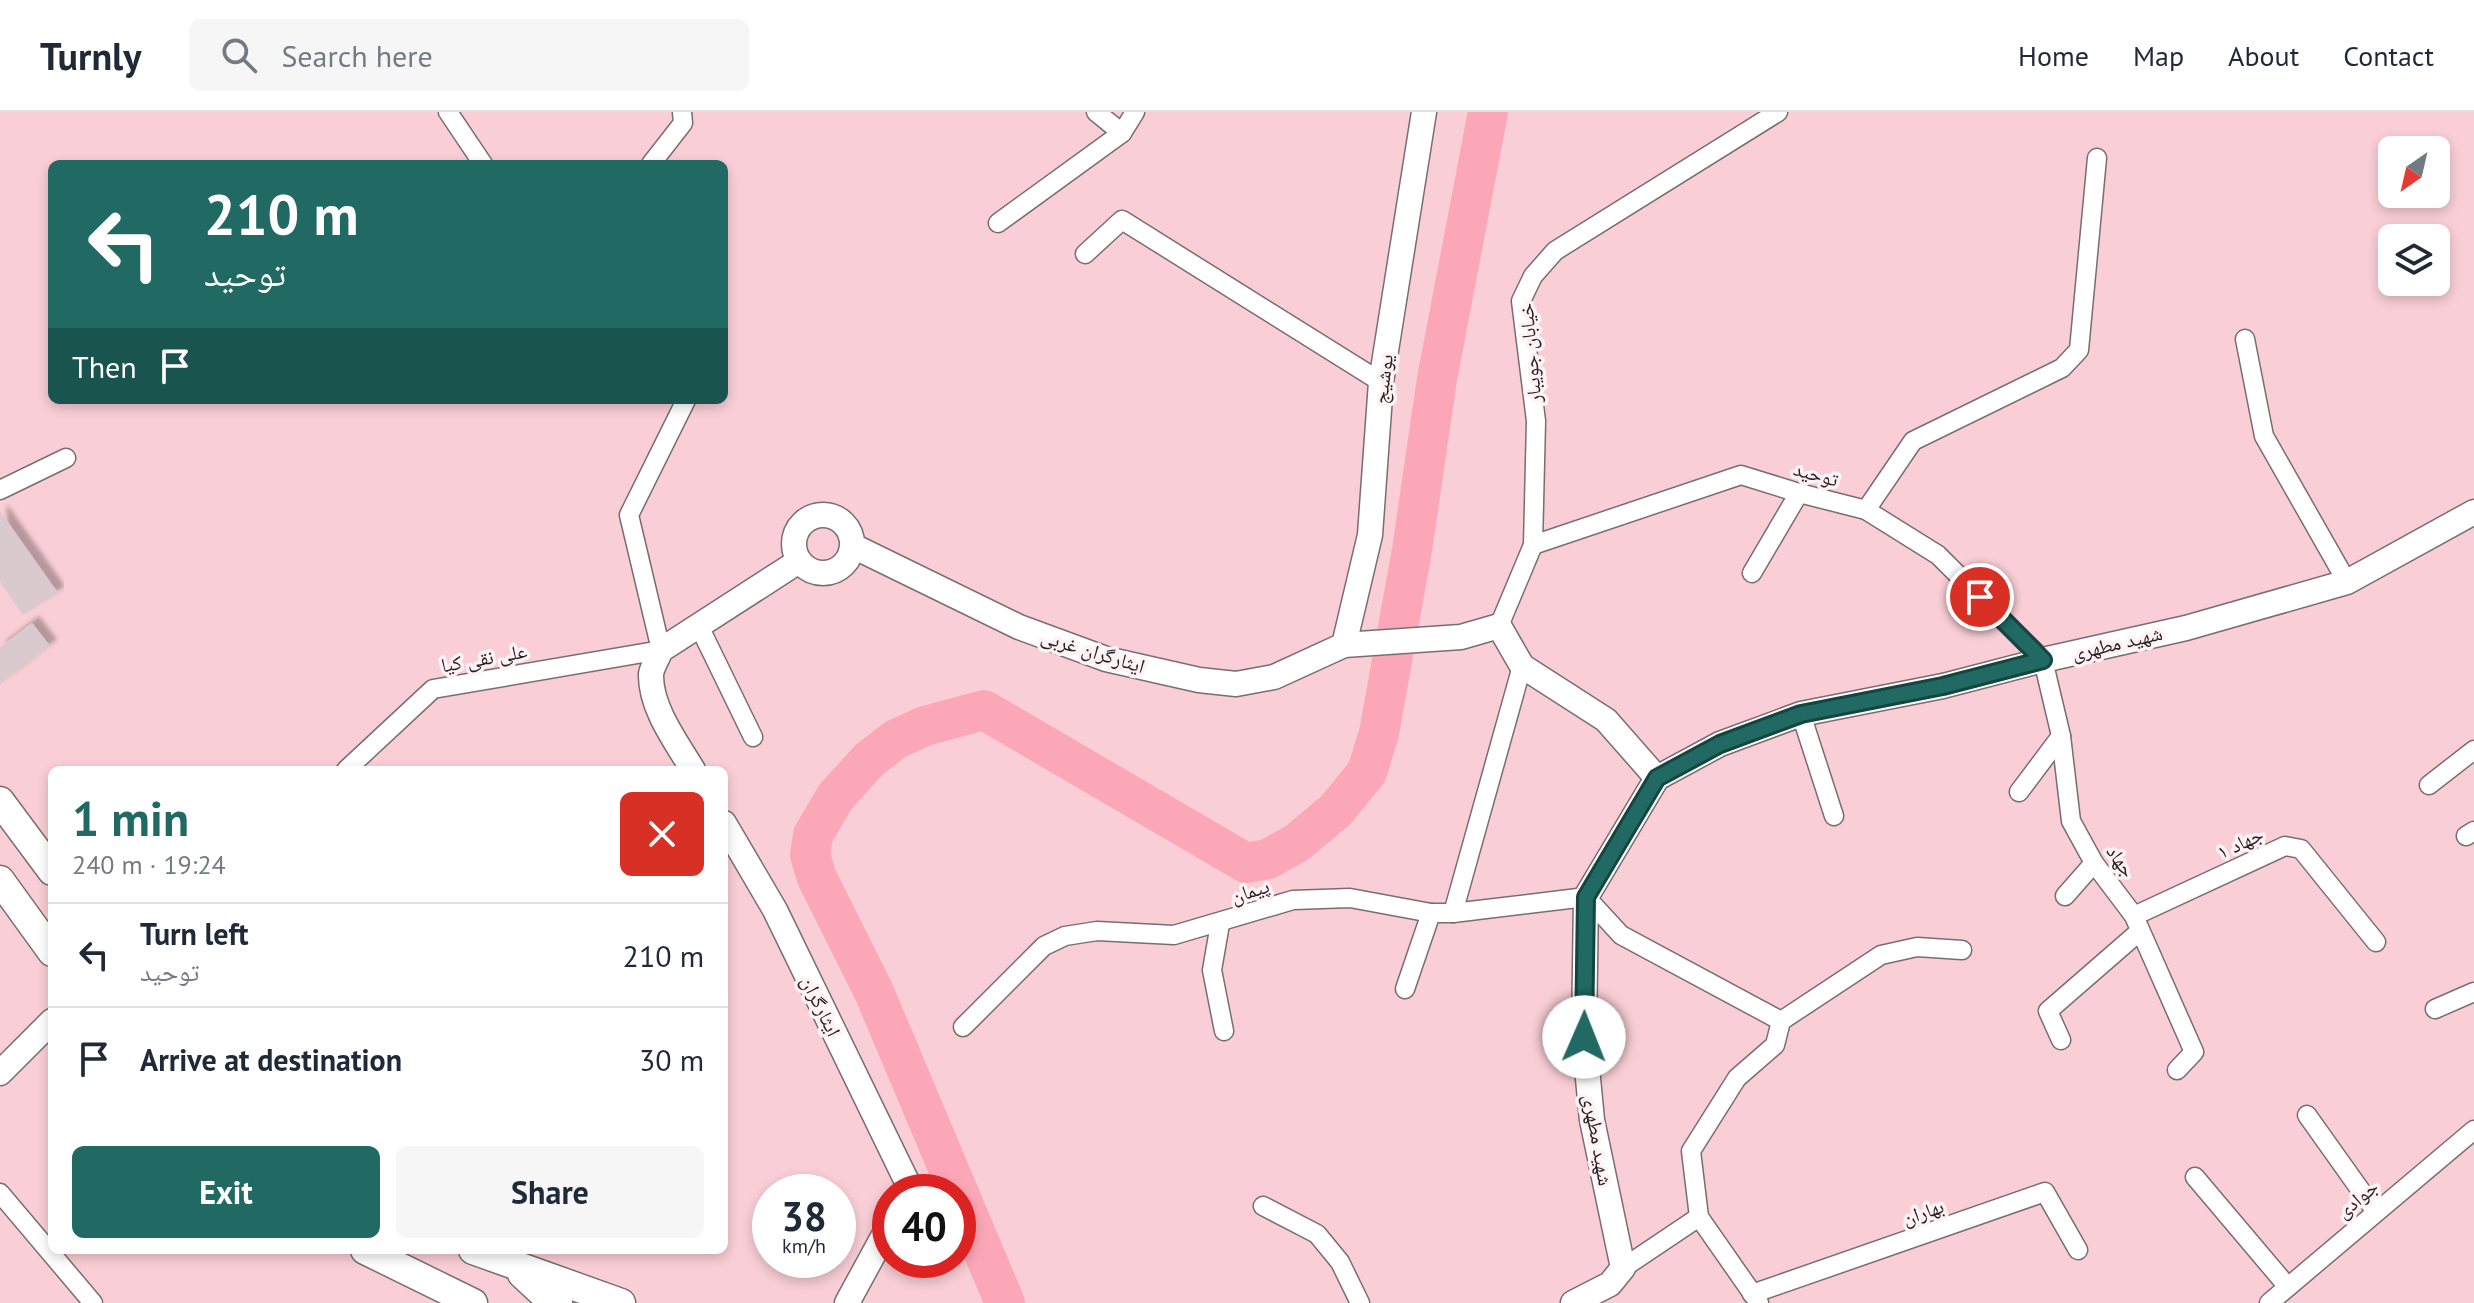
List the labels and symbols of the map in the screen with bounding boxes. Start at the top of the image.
north arrow [2378,136,2450,208]
street label: خیابان جویبار [1513,302,1547,405]
street label: یوشیج [1367,353,1399,405]
street label: توحید [1791,456,1842,492]
pin [1946,563,2014,631]
street label: شهید مطهری [2069,620,2165,666]
street label: ایثارگران غربی [1038,623,1148,679]
street label: علی نقی کیا [439,638,529,678]
street label: جهاد ۱ [2213,821,2267,865]
street label: جهاد [2101,840,2141,882]
street label: پیمان [1227,873,1273,909]
street label: ایثارگران [795,971,847,1041]
position arrow [1542,995,1626,1079]
street label: شهید مطهری [1577,1092,1619,1188]
speed limit sign: 40 [872,1174,976,1278]
street label: جوادی [2330,1174,2384,1224]
street label: بهاران [1899,1193,1947,1231]

